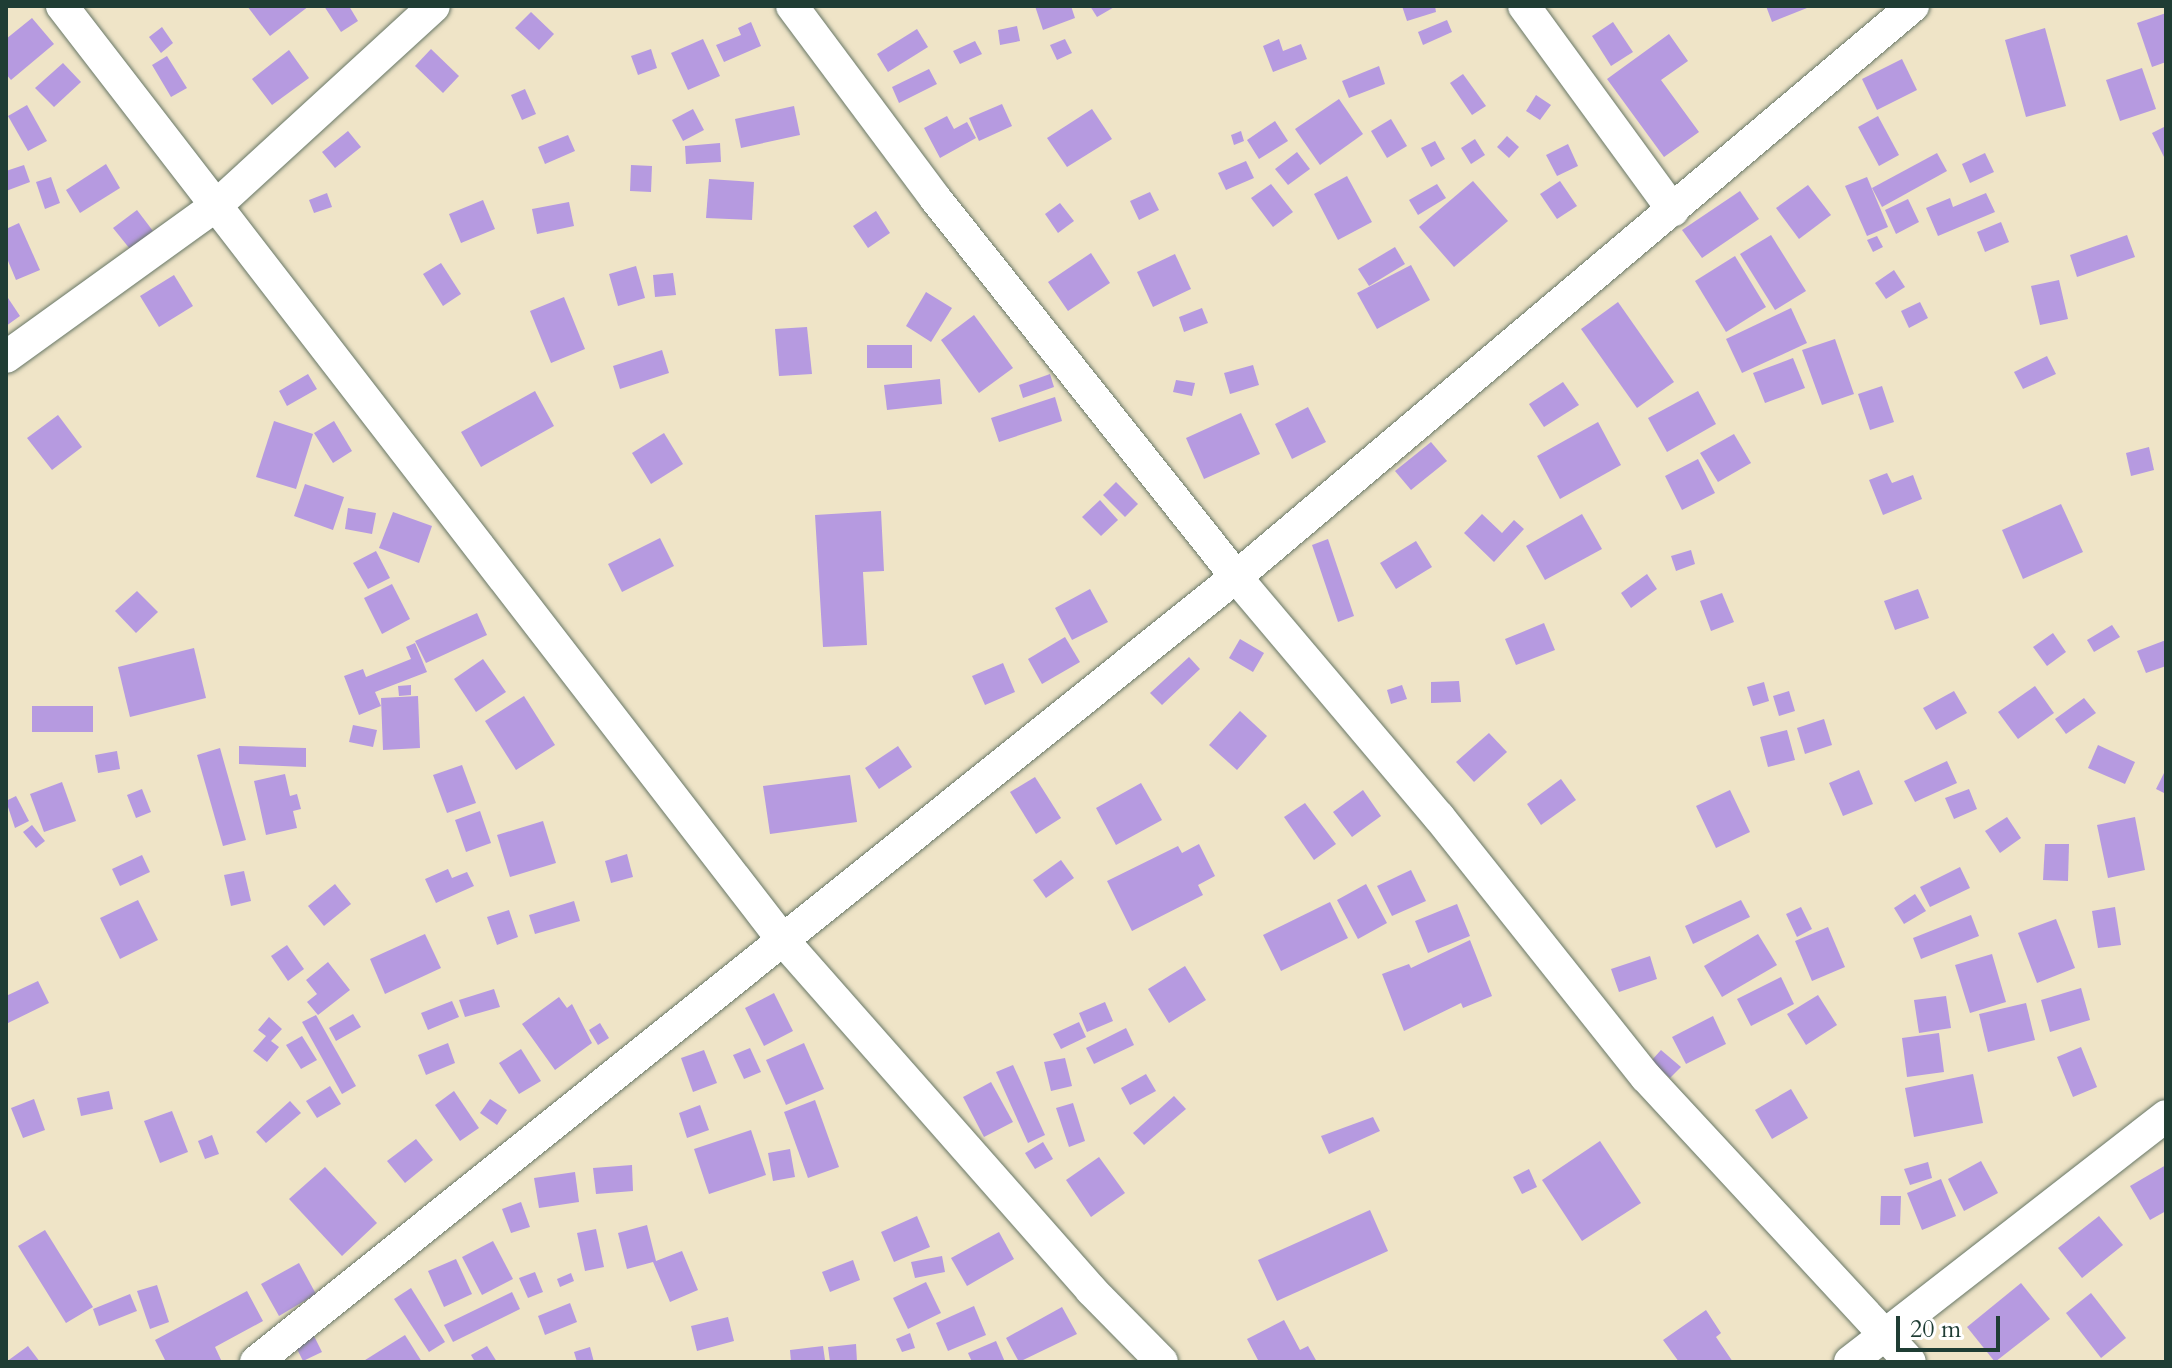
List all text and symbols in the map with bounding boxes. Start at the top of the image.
scale bar [1900,1300,2004,1350]
text: 20 m [1910,1313,1961,1346]

